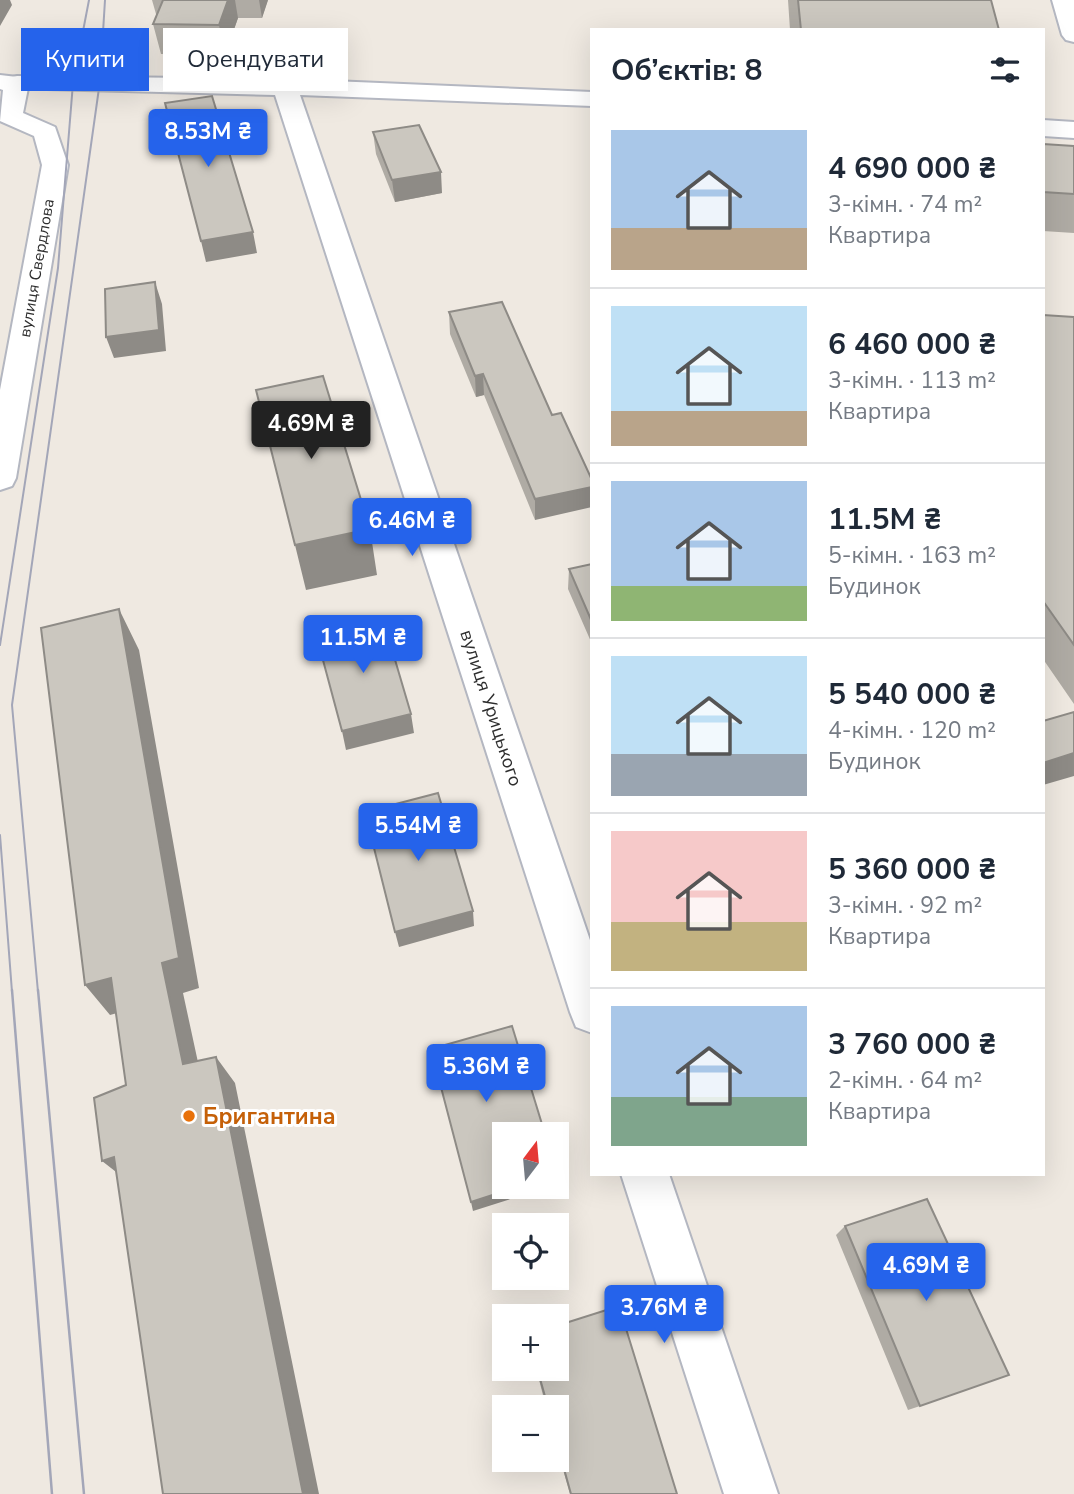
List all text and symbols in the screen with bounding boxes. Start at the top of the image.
chip: Купити [21,28,149,91]
chip: Орендувати [163,28,348,91]
text: Об’єктів: 8 [611,50,763,91]
icon: filters [986,51,1024,89]
pin: 8.53M ₴ [143,110,273,169]
text: 8.53M ₴ [164,116,252,147]
text: 4 690 000 ₴ [828,148,996,189]
icon: home [667,158,751,242]
text: 3-кімн. · 74 m² [828,189,982,220]
street label: вулиця Свердлова [14,197,60,339]
text: Квартира [828,220,931,251]
text: 6 460 000 ₴ [828,324,996,365]
icon: home [667,334,751,418]
text: 3-кімн. · 113 m² [828,365,996,396]
text: Квартира [828,396,931,427]
pin: 4.69M ₴ [246,402,376,461]
text: 4.69M ₴ [267,408,355,439]
pin: 6.46M ₴ [347,498,477,558]
text: 11.5M ₴ [828,499,942,540]
text: 6.46M ₴ [368,505,456,536]
icon: home [667,509,751,593]
text: 5-кімн. · 163 m² [828,540,996,571]
text: Будинок [828,571,921,602]
pin: 11.5M ₴ [298,616,428,675]
text: 11.5M ₴ [319,622,407,653]
street label: вулиця Урицького [453,626,529,790]
text: 5 540 000 ₴ [828,674,996,715]
icon: home [667,684,751,768]
text: 4-кімн. · 120 m² [828,715,996,746]
text: Будинок [828,746,921,777]
pin: 5.54M ₴ [353,804,483,863]
text: 5.54M ₴ [374,810,462,841]
text: 5 360 000 ₴ [828,849,996,890]
icon: home [667,859,751,943]
text: 3-кімн. · 92 m² [828,890,982,921]
text: Квартира [828,921,931,952]
text: 3 760 000 ₴ [828,1024,996,1065]
icon: home [667,1034,751,1118]
pin: 5.36M ₴ [421,1044,551,1104]
text: 5.36M ₴ [442,1051,530,1082]
text: 2-кімн. · 64 m² [828,1065,982,1096]
text: Квартира [828,1096,931,1127]
place label: Бригантина [203,1101,336,1132]
marker: Бригантина [181,1108,197,1124]
north arrow [492,1122,569,1199]
map controls [492,1122,569,1472]
button: locate [492,1213,569,1290]
pin: 4.69M ₴ [861,1244,991,1303]
text: 4.69M ₴ [882,1250,970,1281]
pin: 3.76M ₴ [599,1286,729,1345]
text: 3.76M ₴ [620,1292,708,1323]
button: + [492,1304,569,1381]
button: − [492,1395,569,1472]

